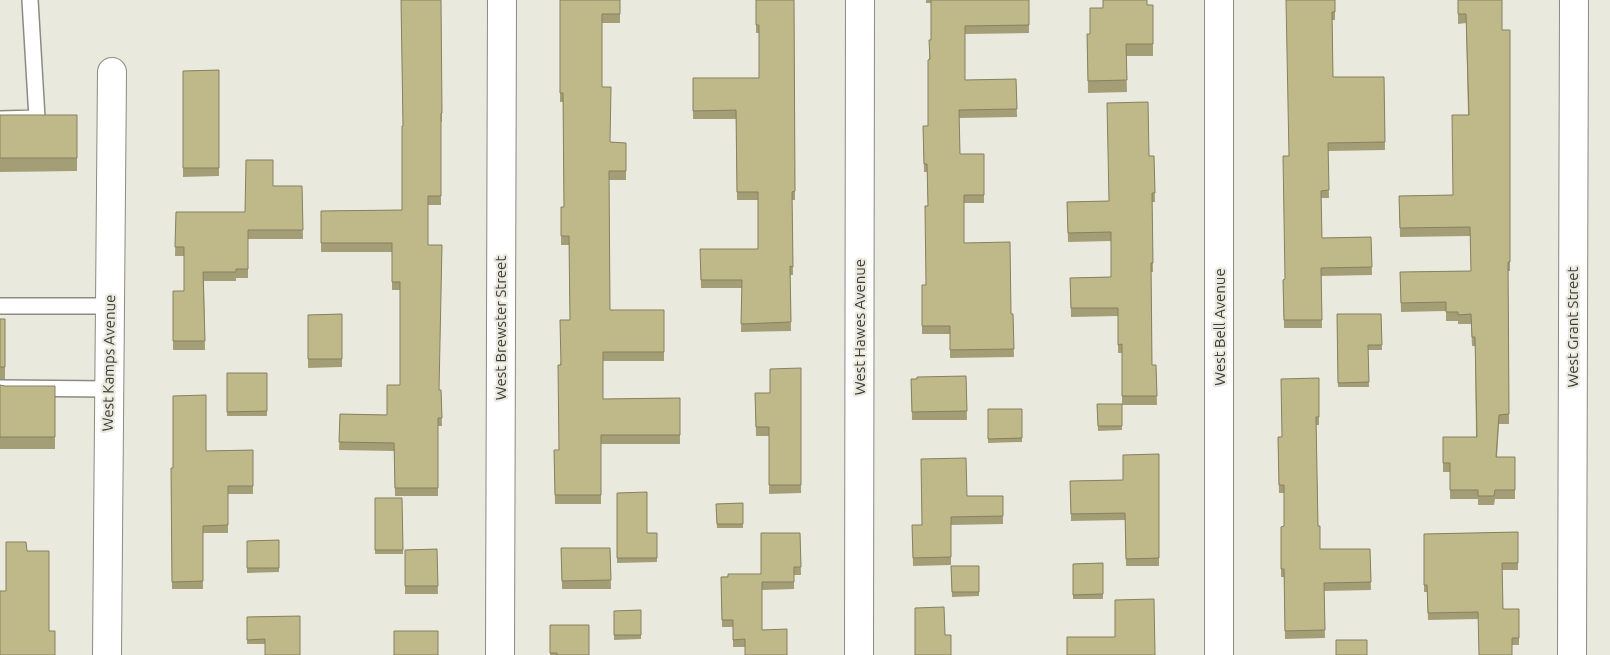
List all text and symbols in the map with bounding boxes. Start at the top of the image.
street label: West Brewster Street [492,256,509,400]
street label: West Hawes Avenue [851,259,868,395]
street label: West Grant Street [1564,266,1581,387]
street label: West Bell Avenue [1211,268,1228,386]
street label: West Kamps Avenue [99,294,118,432]

